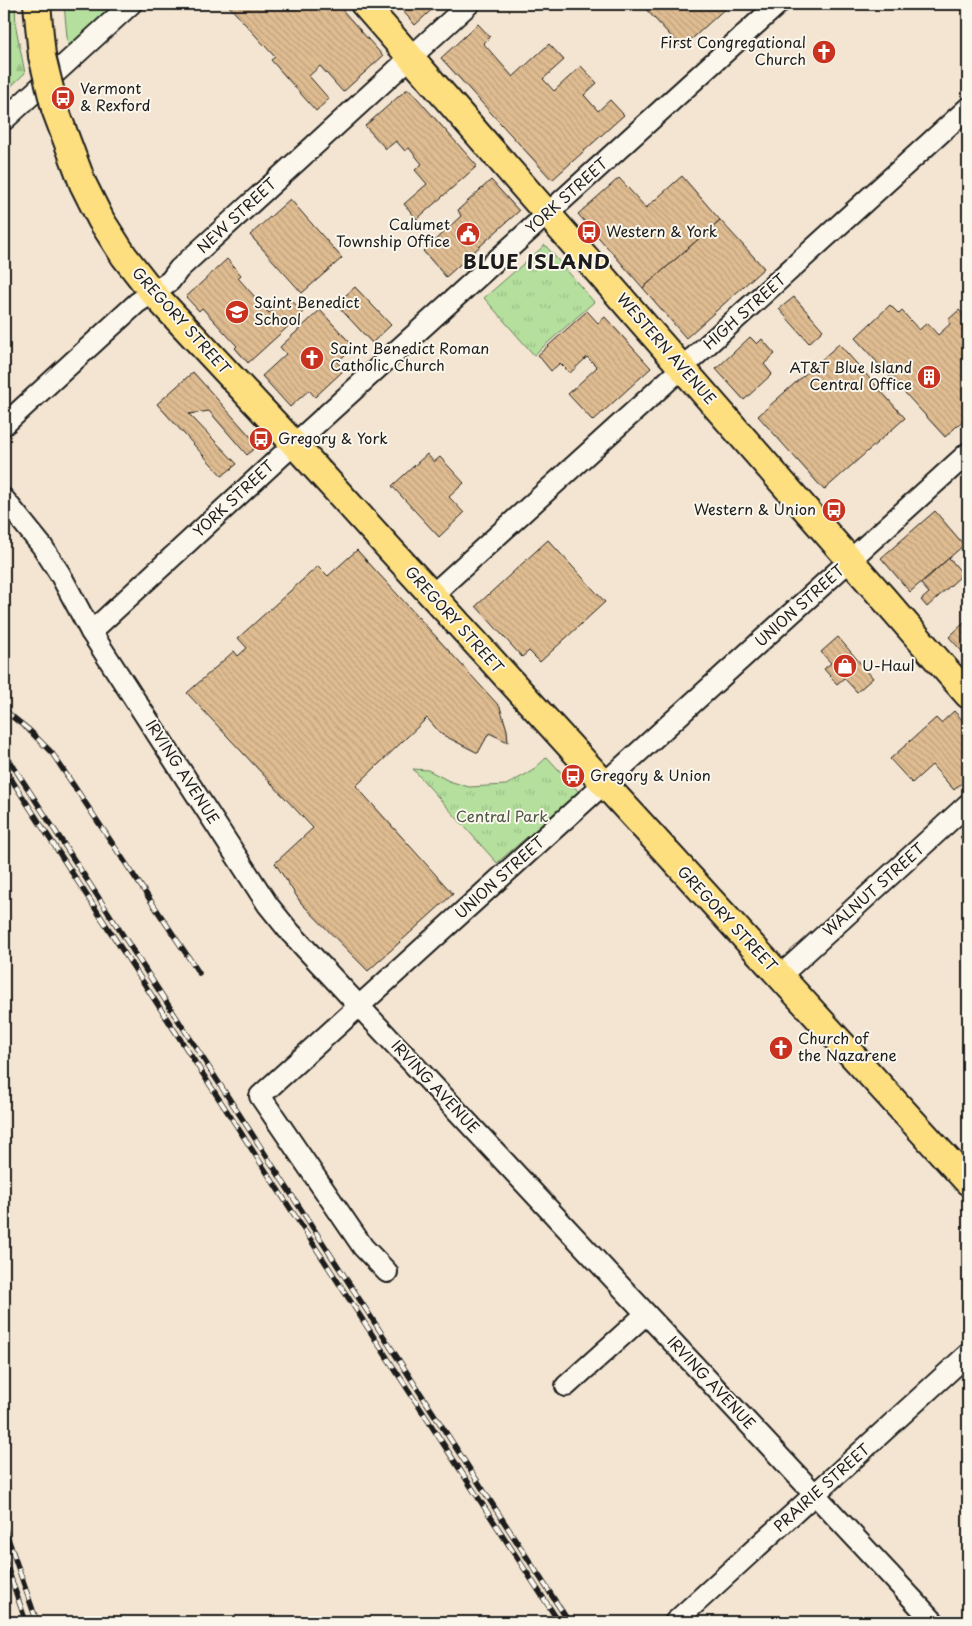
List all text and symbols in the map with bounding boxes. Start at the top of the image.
place label: First Congregational Church [660,30,806,70]
church icon: First Congregational Church [811,39,837,65]
place label: Vermont & Rexford [80,76,151,116]
bus stop icon: Vermont & Rexford [50,85,76,111]
street label: YORK STREET [520,151,613,238]
street label: NEW STREET [191,171,281,258]
place label: Calumet Township Office [336,212,450,252]
bus stop icon: Western & York [576,219,602,245]
place label: Western & York [606,219,718,242]
public building icon: Calumet Township Office [455,221,481,247]
district label: BLUE ISLAND [463,246,611,276]
street label: GREGORY STREET [128,261,237,379]
street label: HIGH STREET [698,267,791,354]
street label: WESTERN AVENUE [612,287,722,409]
place label: Saint Benedict School [254,290,359,330]
school or university icon: Saint Benedict School [224,299,250,325]
place label: Saint Benedict Roman Catholic Church [330,336,489,376]
church icon: Saint Benedict Roman Catholic Church [299,345,325,371]
place label: AT&T Blue Island Central Office [789,355,912,395]
building icon: AT&T Blue Island Central Office [916,364,942,390]
bus stop icon: Gregory & York [248,426,274,452]
place label: Gregory & York [278,426,388,449]
street label: YORK STREET [187,454,279,542]
place label: Western & Union [694,497,816,520]
bus stop icon: Western & Union [821,497,847,523]
street label: UNION STREET [749,558,850,652]
street label: GREGORY STREET [401,560,510,678]
shop icon: U-Haul [832,653,858,679]
place label: U-Haul [862,653,915,676]
street label: IRVING AVENUE [141,714,226,828]
bus stop icon: Gregory & Union [560,763,586,789]
place label: Gregory & Union [590,763,711,786]
park label: Central Park [456,804,548,827]
street label: UNION STREET [449,830,550,924]
street label: WALNUT STREET [817,836,930,941]
street label: GREGORY STREET [673,860,784,977]
place label: Church of the Nazarene [798,1026,897,1066]
street label: IRVING AVENUE [387,1034,486,1138]
church icon: Church of the Nazarene [768,1035,794,1061]
street label: IRVING AVENUE [663,1330,762,1434]
street label: PRAIRIE STREET [768,1437,875,1537]

